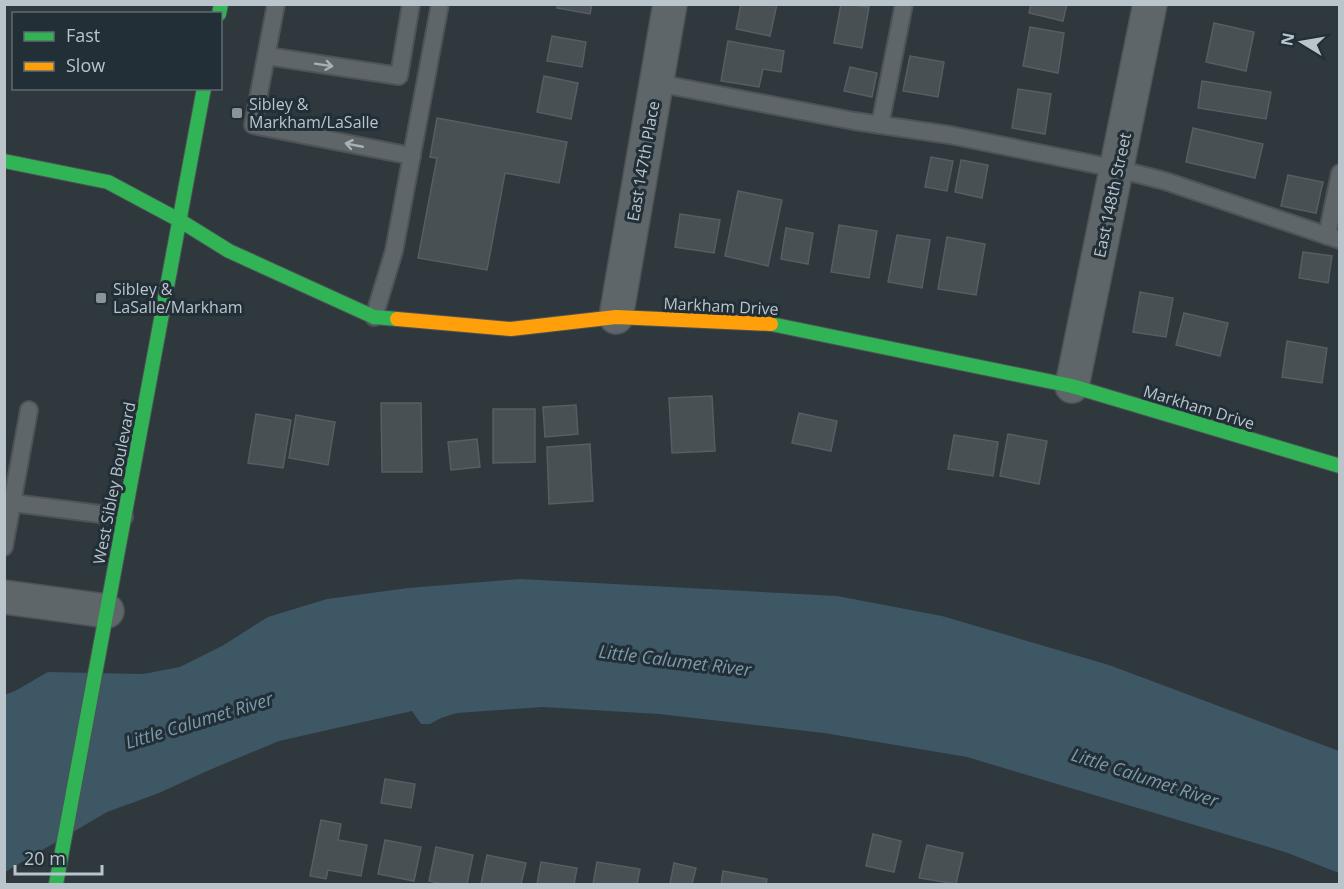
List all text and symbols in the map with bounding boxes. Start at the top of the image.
legend [12,12,222,90]
north arrow [1272,12,1332,72]
text: Fast [66,23,100,47]
text: N [1275,31,1299,48]
text: Slow [66,53,105,77]
one-way arrow [314,59,334,70]
place label: Sibley & Markham/LaSalle [249,93,379,133]
street label: East 147th Place [622,99,664,223]
marker: Sibley & Markham/LaSalle [230,106,244,120]
street label: East 148th Street [1088,130,1136,259]
one-way arrow [345,139,365,150]
place label: Sibley & LaSalle/Markham [113,278,243,318]
marker: Sibley & LaSalle/Markham [94,291,108,305]
street label: Markham Drive [663,292,779,320]
street label: Markham Drive [1141,380,1257,434]
street label: West Sibley Boulevard [87,400,141,566]
water label: Little Calumet River [597,639,753,681]
water label: Little Calumet River [122,686,277,754]
water label: Little Calumet River [1068,742,1222,812]
scale bar [15,838,102,876]
text: 20 m [24,846,66,870]

